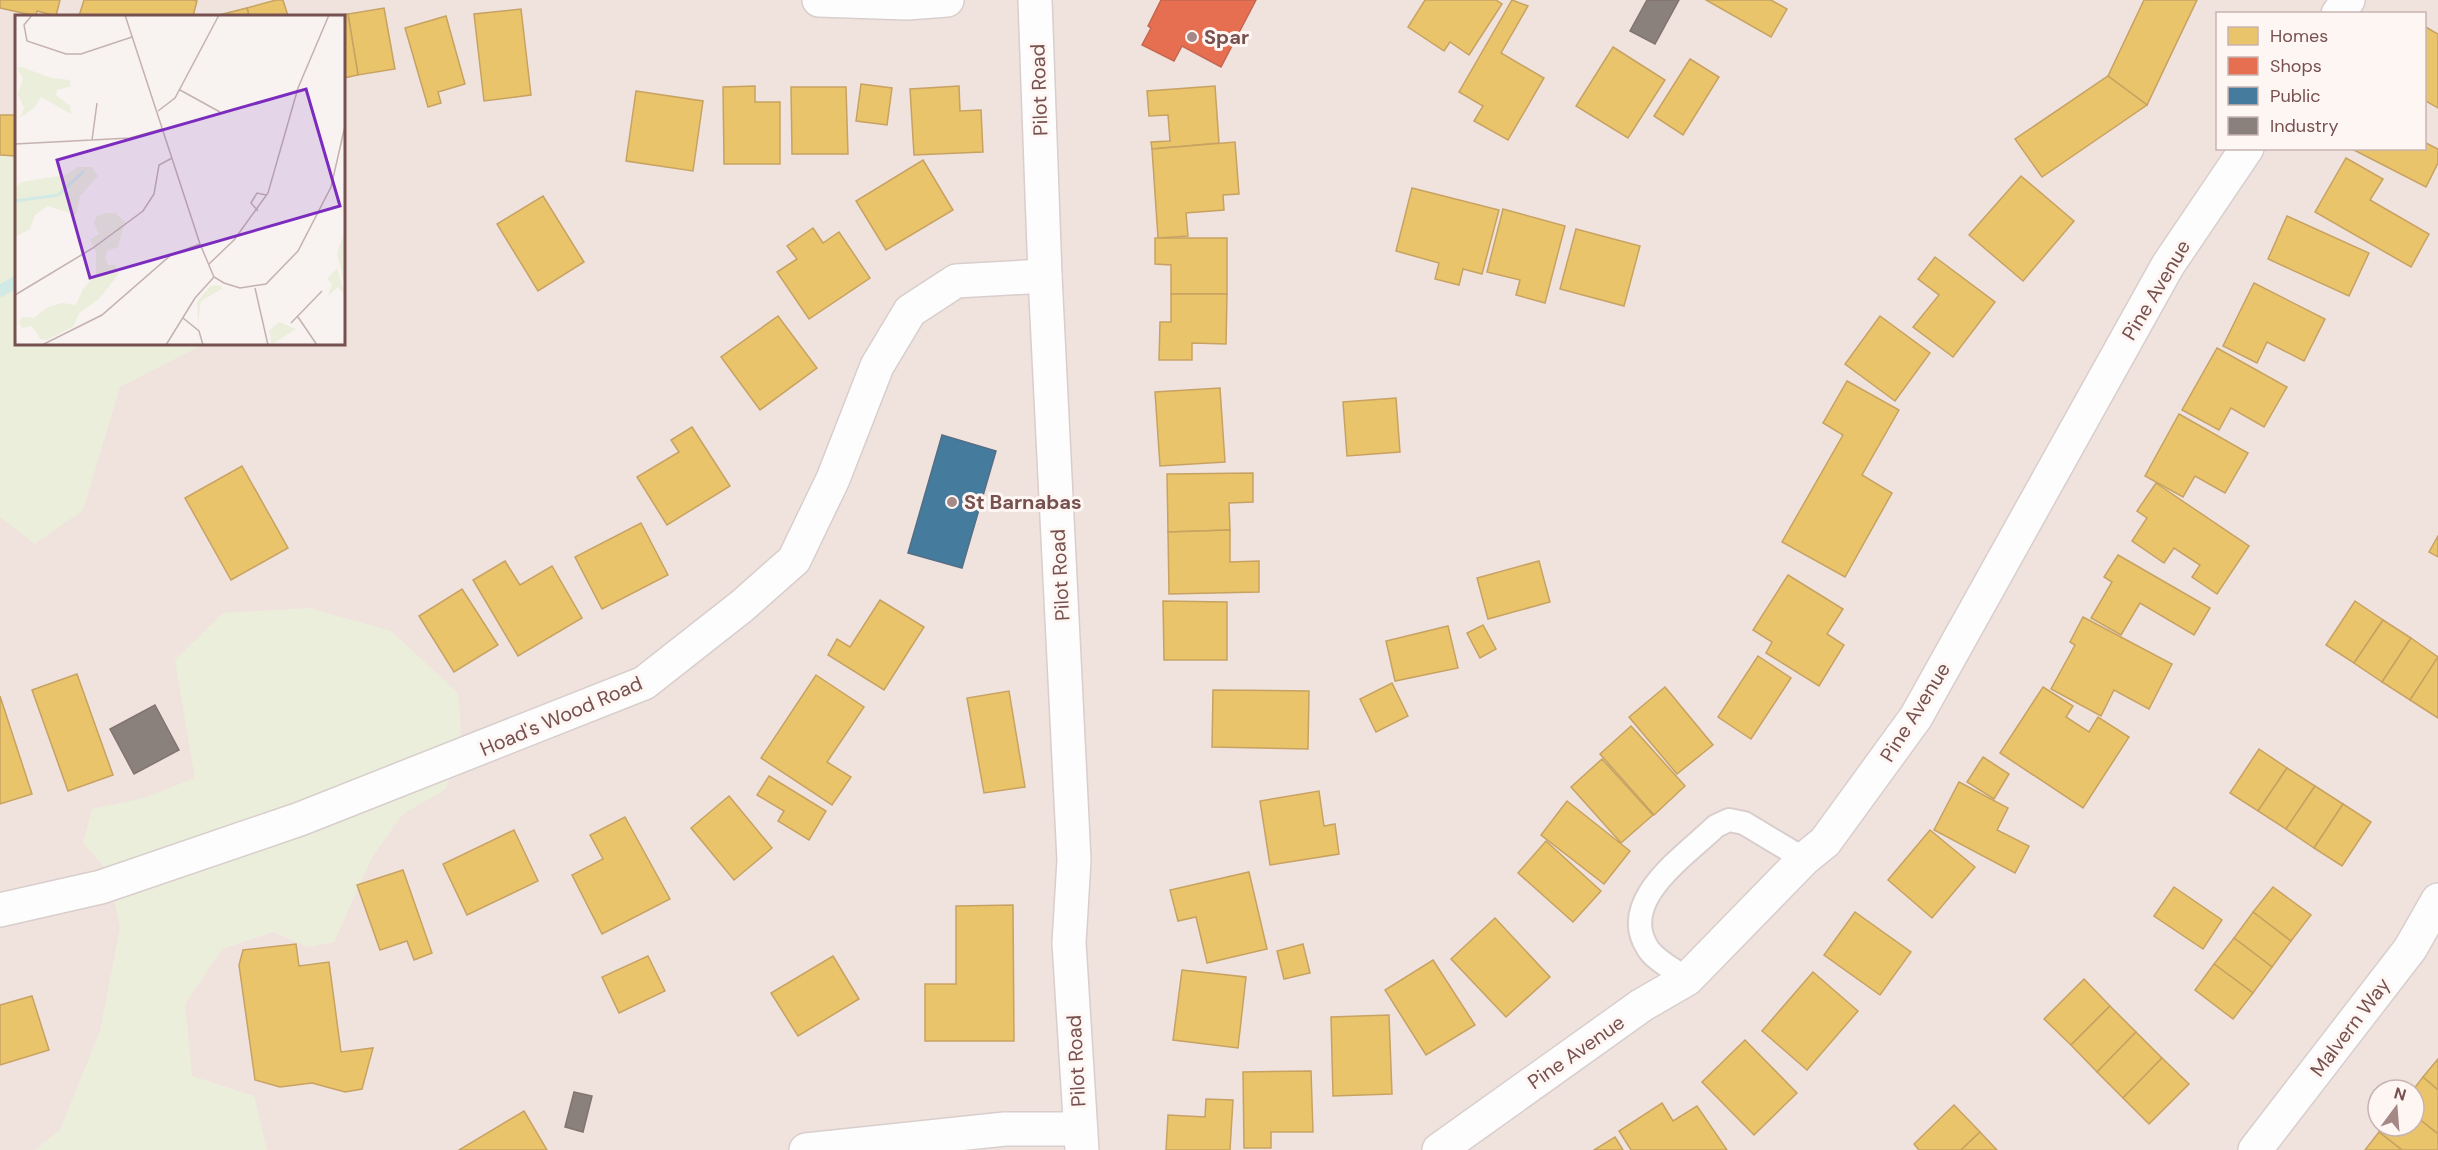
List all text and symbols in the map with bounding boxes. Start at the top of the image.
legend [2216,12,2426,150]
inset map [15,15,345,345]
place label: Spar [1204,24,1249,50]
text: Homes [2270,24,2328,48]
marker: Spar [1185,30,1199,44]
street label: Pilot Road [1024,44,1054,136]
text: Shops [2270,54,2322,78]
text: Public [2270,84,2321,108]
text: Industry [2270,114,2339,138]
street label: Pine Avenue [2116,235,2196,345]
place label: St Barnabas [964,489,1082,515]
marker: St Barnabas [945,495,959,509]
street label: Pilot Road [1045,528,1075,622]
street label: Pine Avenue [1874,657,1956,767]
street label: Hoad's Wood Road [476,670,646,762]
street label: Malvern Way [2304,972,2396,1082]
street label: Pine Avenue [1522,1009,1630,1095]
street label: Pilot Road [1061,1014,1091,1108]
north arrow [2366,1078,2426,1138]
text: N [2391,1082,2409,1106]

